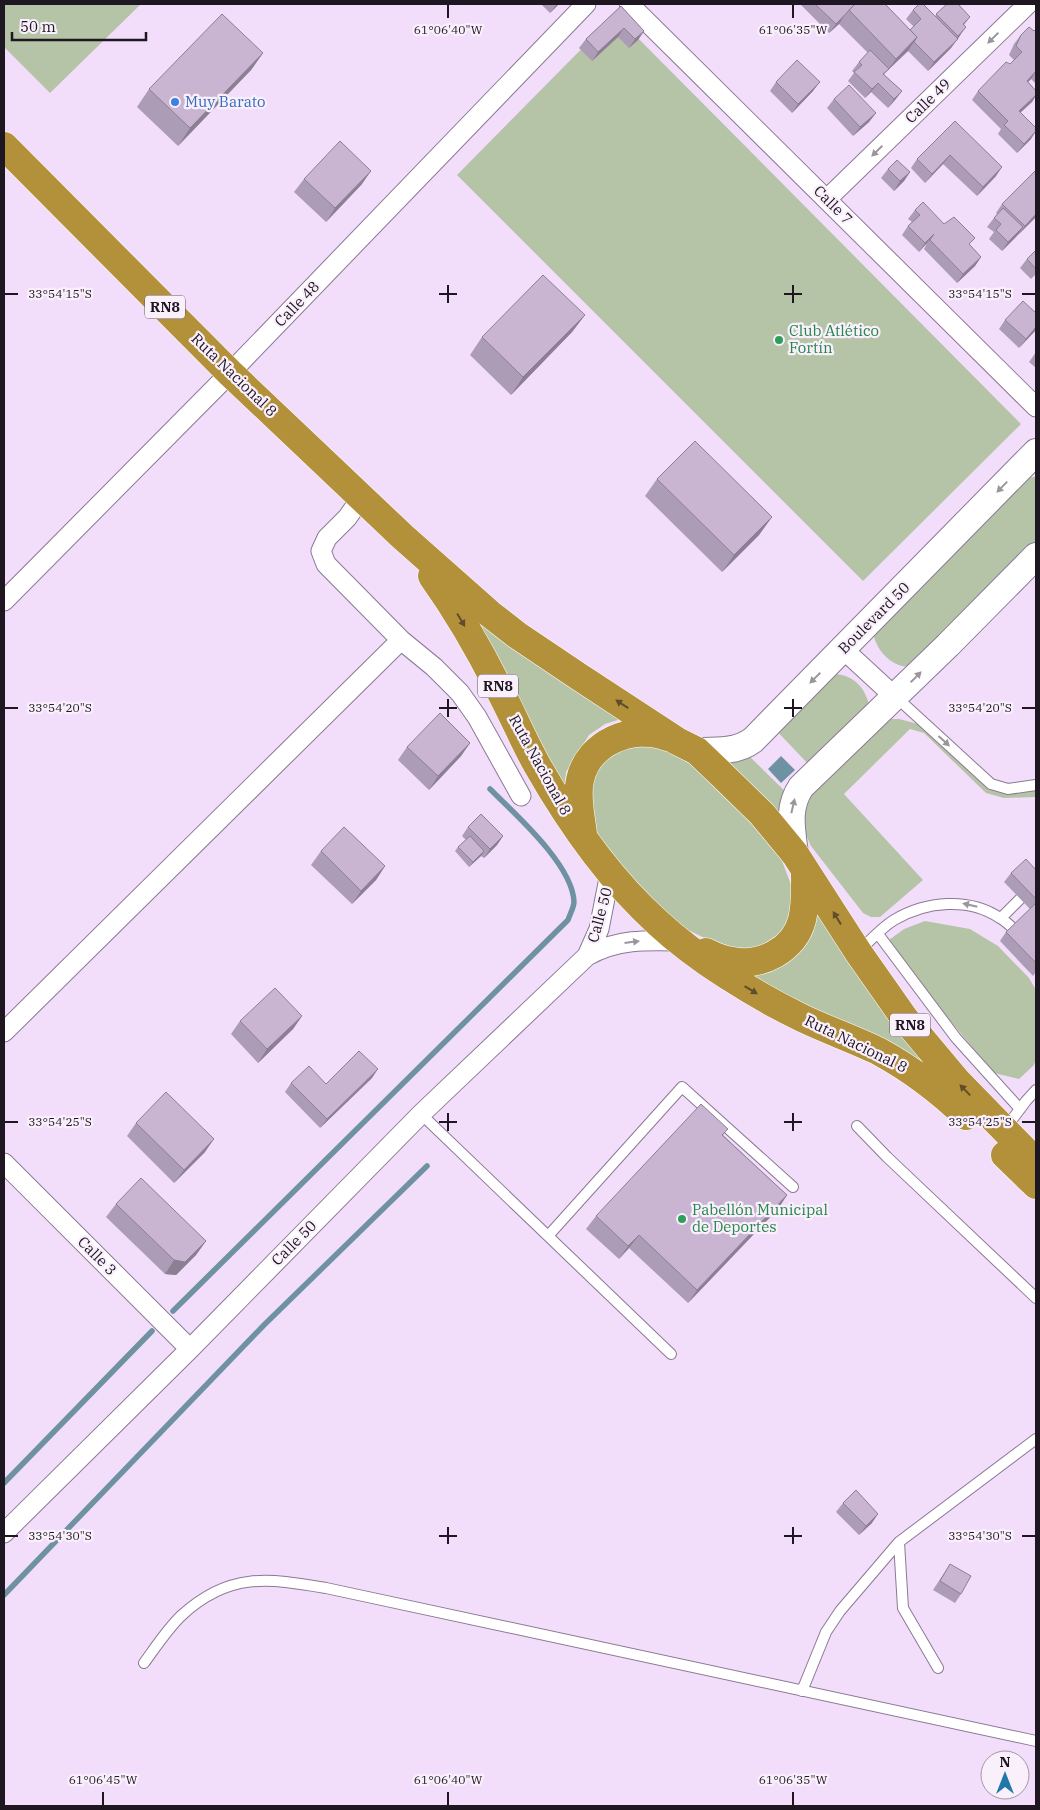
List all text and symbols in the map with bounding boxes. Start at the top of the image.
scale bar [12,10,146,42]
text: 50 m [20,17,56,36]
text: 61°06'40"W [414,22,483,37]
text: 61°06'35"W [759,22,828,37]
one-way arrow [988,32,1000,44]
street label: Calle 49 [901,74,955,127]
place label: Muy Barato [185,92,266,111]
marker: Muy Barato [169,96,181,108]
one-way arrow [871,145,883,157]
street label: Calle 7 [810,181,857,228]
street label: Calle 48 [270,277,323,331]
text: 33°54'15"S [28,286,92,301]
text: 33°54'15"S [948,286,1012,301]
road number: RN8 [145,296,185,318]
place label: Club Atlético Fortín [789,321,879,357]
street label: Ruta Nacional 8 [188,329,281,420]
marker: Club Atlético Fortín [773,334,785,346]
one-way arrow [996,481,1008,493]
street label: Boulevard 50 [834,578,913,657]
one-way arrow [456,613,465,626]
one-way arrow [910,671,922,683]
one-way arrow [809,672,821,684]
road number: RN8 [478,674,518,698]
text: 33°54'20"S [28,700,92,715]
one-way arrow [615,700,629,709]
text: 33°54'20"S [948,700,1012,715]
street label: Ruta Nacional 8 [505,711,576,818]
one-way arrow [938,736,951,747]
one-way arrow [789,798,797,813]
street label: Calle 50 [583,885,616,945]
one-way arrow [962,901,977,909]
one-way arrow [832,912,841,925]
one-way arrow [624,938,640,946]
one-way arrow [744,985,757,994]
street label: Ruta Nacional 8 [802,1011,911,1077]
road number: RN8 [890,1014,930,1036]
one-way arrow [959,1084,971,1096]
text: 33°54'25"S [28,1114,92,1129]
text: 33°54'25"S [948,1114,1012,1129]
place label: Pabellón Municipal de Deportes [692,1200,828,1236]
marker: Pabellón Municipal de Deportes [676,1213,688,1225]
street label: Calle 50 [267,1216,320,1269]
street label: Calle 3 [74,1232,121,1279]
text: 33°54'30"S [28,1528,92,1543]
text: 33°54'30"S [948,1528,1012,1543]
north arrow [980,1750,1030,1800]
text: N [999,1753,1011,1771]
text: 61°06'45"W [69,1772,138,1787]
text: 61°06'40"W [414,1772,483,1787]
text: 61°06'35"W [759,1772,828,1787]

